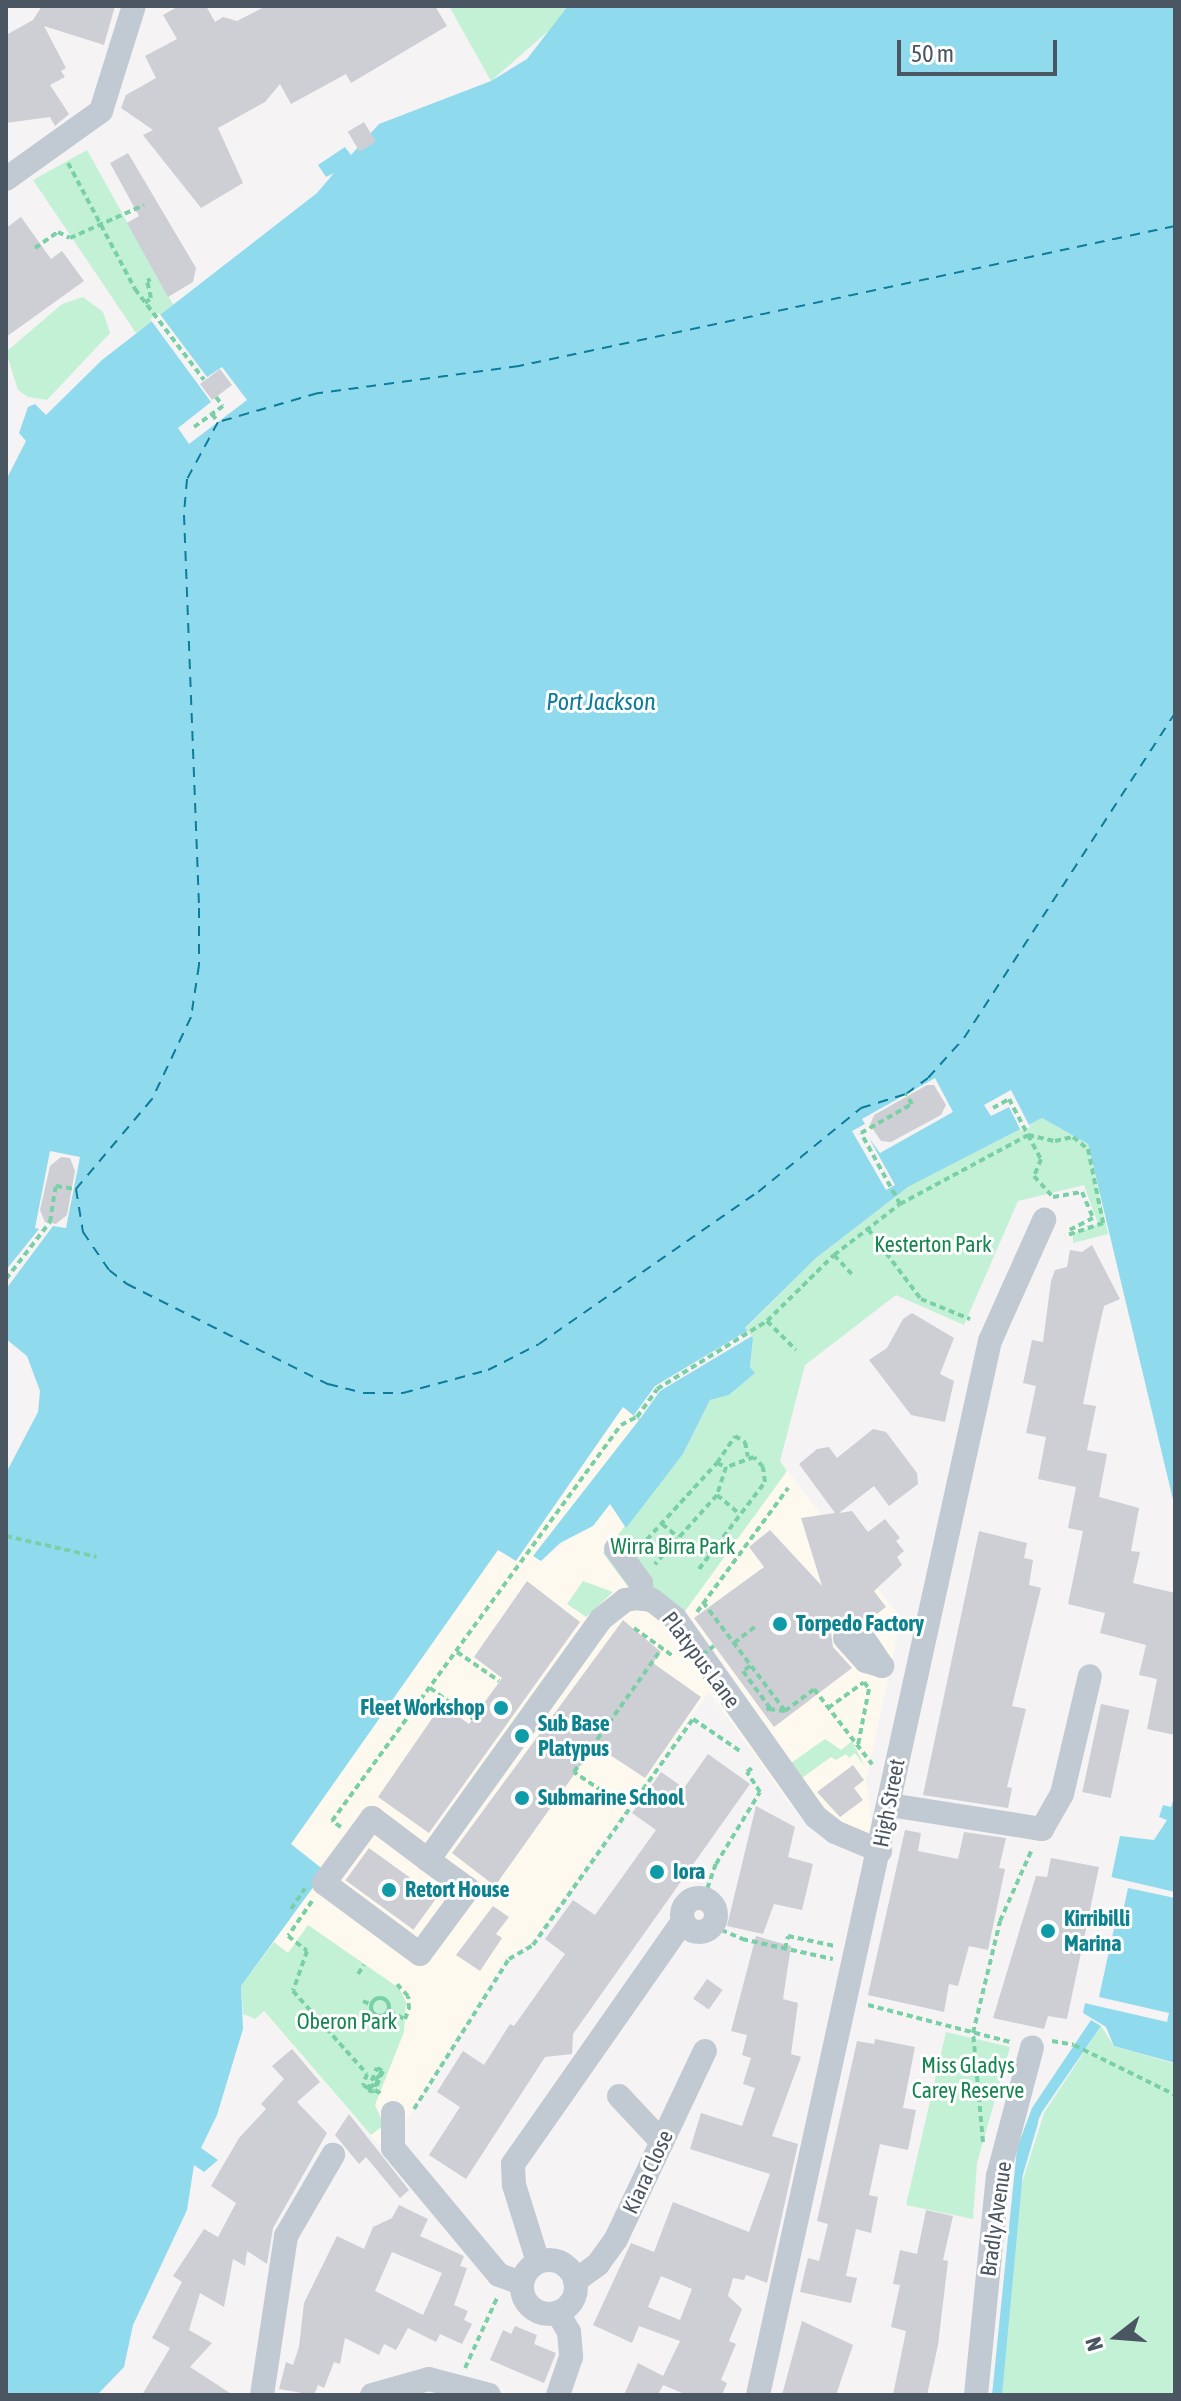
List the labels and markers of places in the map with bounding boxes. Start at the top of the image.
place label: Torpedo Factory [796,1611,924,1637]
marker: Torpedo Factory [771,1615,789,1633]
place label: Fleet Workshop [360,1695,485,1721]
marker: Fleet Workshop [492,1699,510,1717]
place label: Sub Base Platypus [538,1710,610,1762]
marker: Sub Base Platypus [513,1727,531,1745]
place label: Submarine School [538,1785,684,1811]
marker: Submarine School [513,1789,531,1807]
place label: Iora [673,1859,705,1885]
marker: Iora [648,1863,666,1881]
place label: Retort House [405,1877,510,1903]
marker: Retort House [380,1881,398,1899]
place label: Kirribilli Marina [1064,1905,1130,1956]
marker: Kirribilli Marina [1039,1922,1057,1940]

